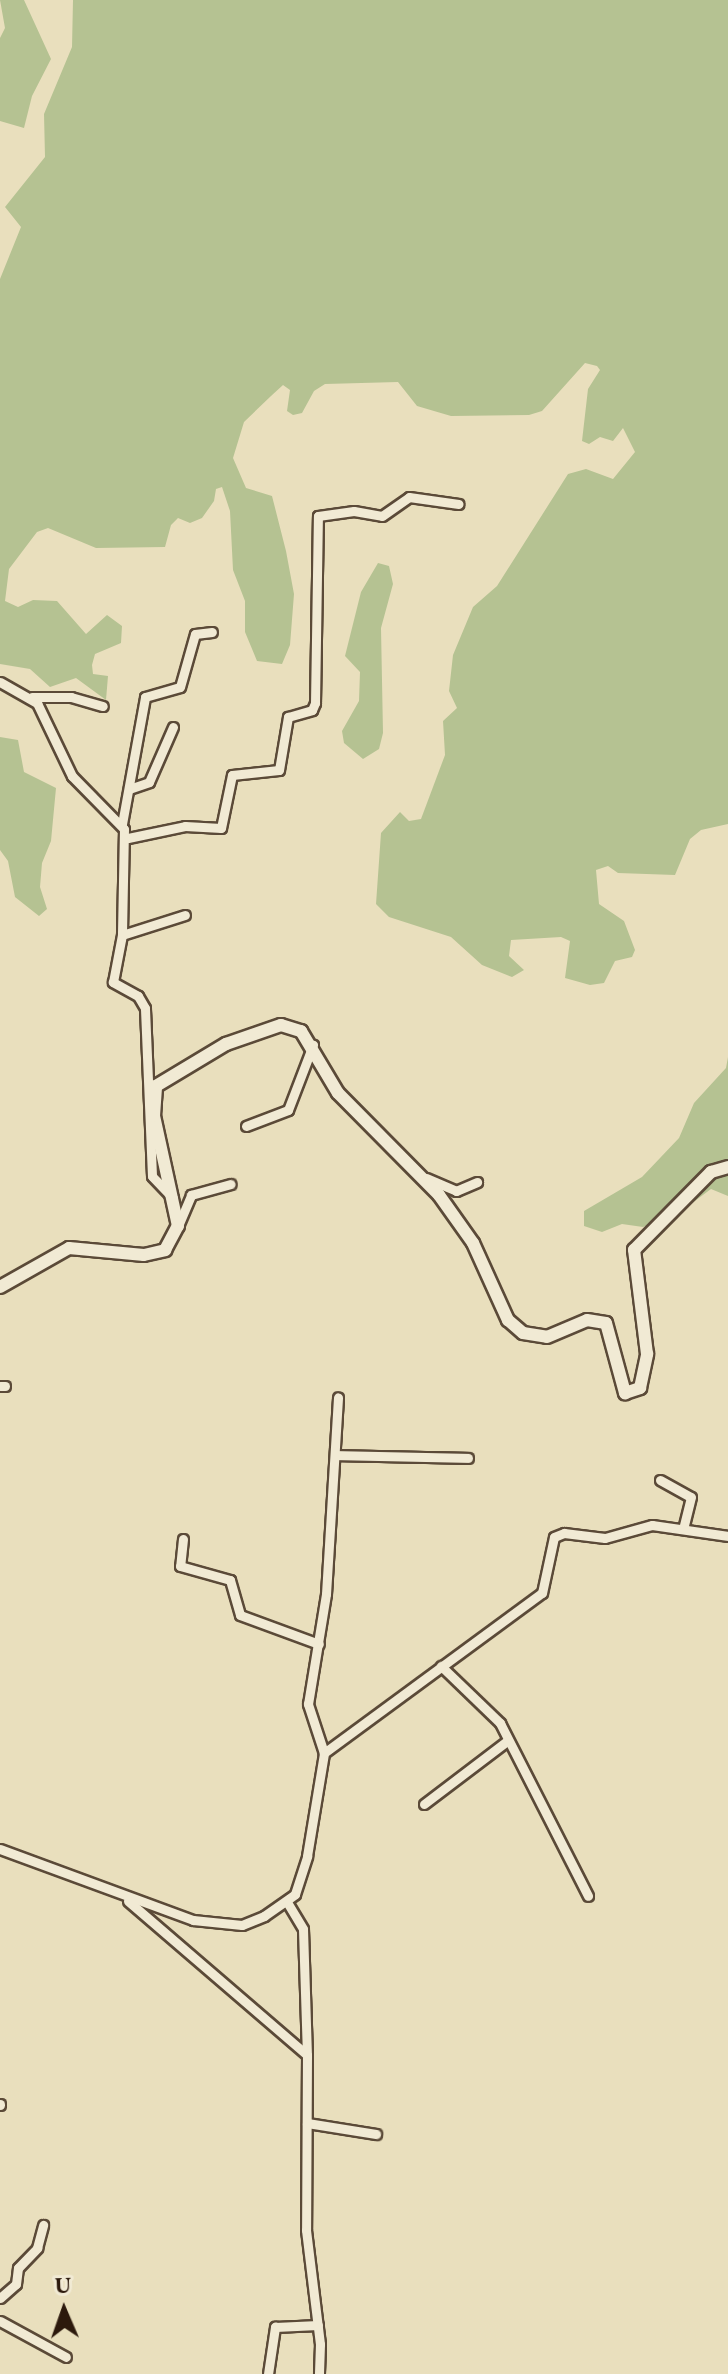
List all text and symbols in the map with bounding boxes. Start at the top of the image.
north arrow [24,2270,104,2350]
text: U [54,2271,72,2300]

